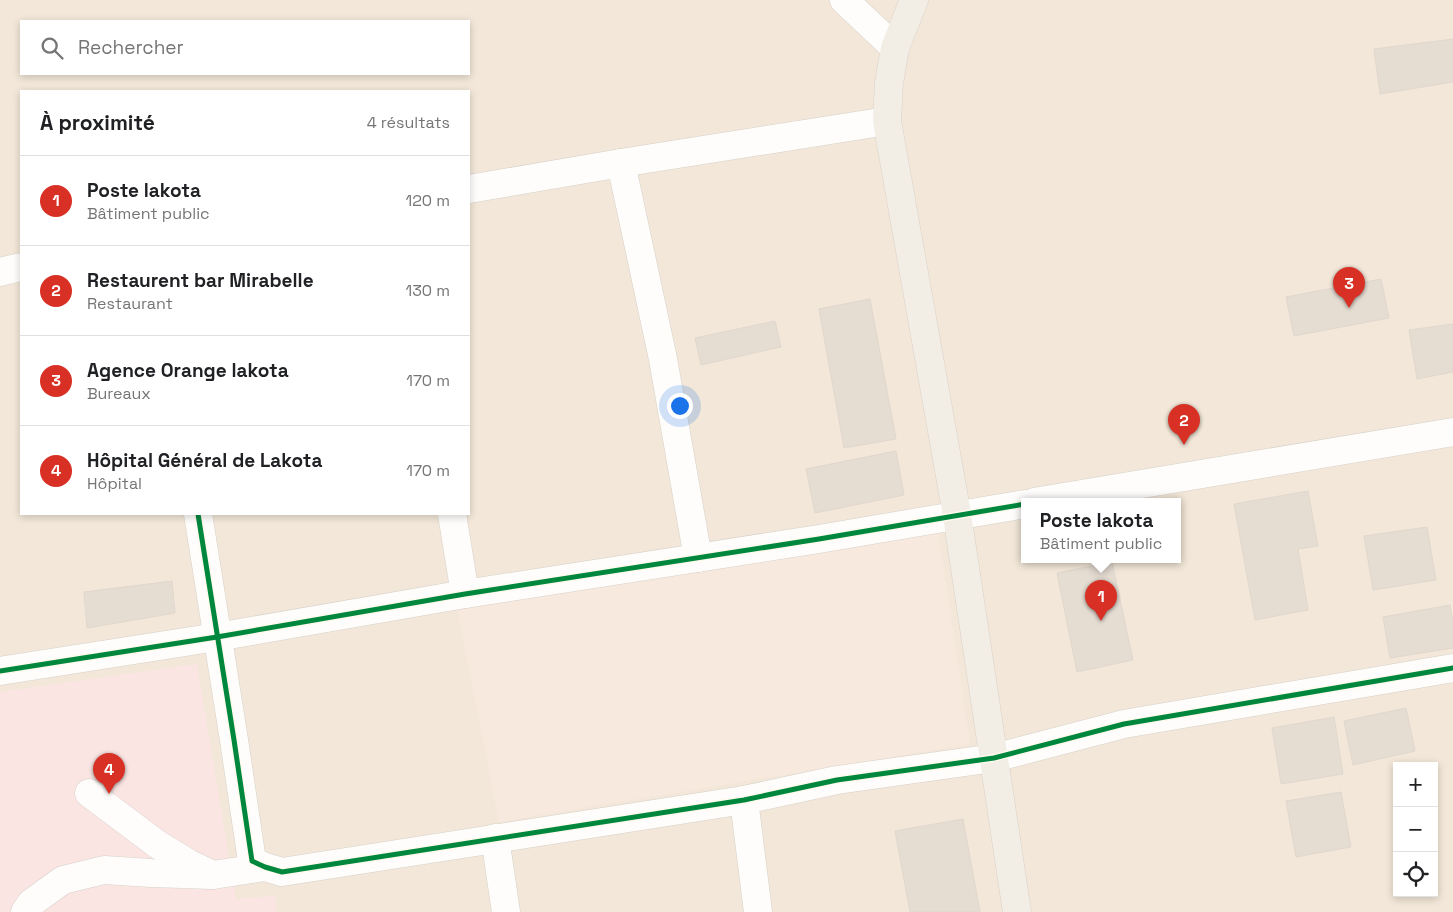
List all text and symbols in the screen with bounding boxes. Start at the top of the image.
search box [20,20,470,75]
icon: search [38,34,66,62]
text: Rechercher [78,35,184,60]
text: À proximité [40,109,155,136]
text: 4 résultats [367,112,450,133]
text: Poste lakota [87,178,201,203]
text: 1 [52,190,60,211]
text: 120 m [406,190,450,211]
text: Bâtiment public [87,203,210,224]
pin: 3 [1333,267,1365,308]
text: Restaurent bar Mirabelle [87,268,314,293]
text: 2 [51,280,61,301]
text: 130 m [406,280,450,301]
text: Restaurant [87,293,173,314]
text: Agence Orange lakota [87,358,289,383]
text: 3 [51,370,61,391]
text: 170 m [406,370,450,391]
text: Bureaux [87,383,151,404]
your location [667,393,693,419]
pin: 2 [1168,404,1200,445]
text: Hôpital Général de Lakota [87,448,322,473]
text: 4 [51,460,61,481]
text: 170 m [406,460,450,481]
text: Hôpital [87,473,142,494]
popup [1021,498,1181,563]
text: Poste lakota [1040,508,1154,533]
text: Bâtiment public [1040,533,1162,554]
pin: 1 [1085,580,1117,621]
pin: 4 [93,753,125,794]
map controls [1393,762,1438,897]
button: + [1393,762,1438,807]
button: − [1393,807,1438,852]
button: locate [1393,852,1438,897]

